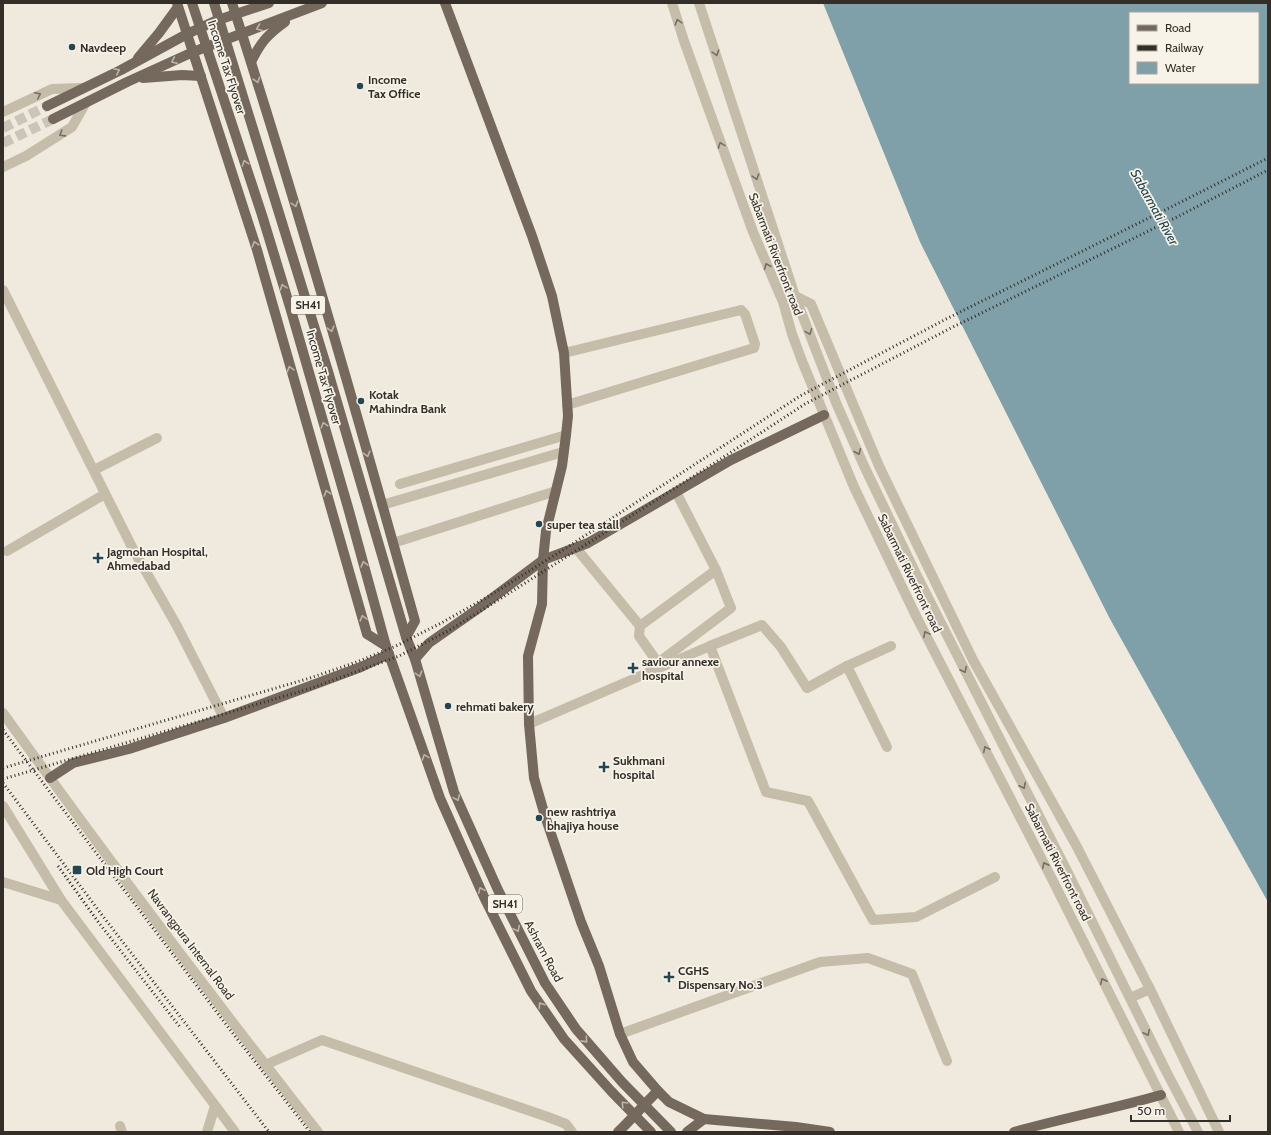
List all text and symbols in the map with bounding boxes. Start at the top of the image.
legend [1129,12,1259,84]
street label: Income Tax Flyover [205,18,249,116]
one-way arrow [674,19,683,26]
text: Road [1165,20,1191,35]
one-way arrow [256,23,263,31]
place label: Navdeep [80,40,126,55]
text: Railway [1165,40,1203,55]
marker: Navdeep [67,42,77,52]
one-way arrow [711,50,719,57]
one-way arrow [171,56,179,64]
text: Water [1165,60,1196,75]
one-way arrow [113,68,120,76]
place label: Income Tax Office [368,72,420,101]
one-way arrow [252,76,261,83]
marker: Income Tax Office [355,81,365,91]
one-way arrow [34,92,41,100]
one-way arrow [59,129,66,136]
one-way arrow [717,141,726,148]
one-way arrow [241,160,249,167]
water label: Sabarmati River [1128,166,1183,249]
one-way arrow [751,173,760,180]
street label: Sabarmati Riverfront road [746,191,806,317]
one-way arrow [290,201,299,208]
one-way arrow [251,240,260,247]
one-way arrow [764,263,772,270]
one-way arrow [280,284,288,291]
road number: SH41 [291,296,325,314]
one-way arrow [326,325,335,332]
street label: Income Tax Flyover [303,328,345,426]
one-way arrow [804,329,812,336]
one-way arrow [286,365,295,372]
place label: Kotak Mahindra Bank [369,387,447,416]
marker: Kotak Mahindra Bank [356,396,366,406]
one-way arrow [320,422,329,429]
one-way arrow [853,448,861,456]
one-way arrow [362,450,371,457]
one-way arrow [323,490,332,497]
street label: Sabarmati Riverfront road [875,511,945,635]
place label: super tea stall [547,517,619,532]
marker: super tea stall [534,519,544,529]
place label: Jagmohan Hospital, Ahmedabad [106,544,208,573]
marker: Jagmohan Hospital, Ahmedabad [92,552,104,564]
one-way arrow [360,560,369,567]
one-way arrow [359,615,368,622]
one-way arrow [923,631,930,638]
place label: saviour annexe hospital [642,654,719,683]
marker: saviour annexe hospital [627,662,639,674]
one-way arrow [959,666,967,673]
one-way arrow [414,670,423,677]
place label: rehmati bakery [456,699,534,714]
marker: rehmati bakery [443,701,453,711]
one-way arrow [983,746,991,754]
place label: Sukhmani hospital [613,753,665,782]
one-way arrow [422,754,430,761]
marker: Sukhmani hospital [598,761,610,773]
one-way arrow [1018,782,1026,789]
one-way arrow [452,794,460,802]
street label: Sabarmati Riverfront road [1022,801,1094,923]
place label: new rashtriya bhajiya house [547,804,619,833]
marker: new rashtriya bhajiya house [534,813,544,823]
one-way arrow [1042,862,1050,869]
place label: Old High Court [86,863,163,878]
marker: Old High Court [71,864,83,876]
street label: Navrangpura Internal Road [145,886,237,1002]
one-way arrow [477,886,485,893]
road number: SH41 [488,895,522,913]
street label: Ashram Road [522,918,566,984]
one-way arrow [513,925,520,932]
place label: CGHS Dispensary No.3 [678,963,763,992]
marker: CGHS Dispensary No.3 [663,971,675,983]
one-way arrow [1100,978,1108,986]
one-way arrow [538,1002,546,1009]
one-way arrow [1142,1028,1150,1036]
one-way arrow [580,1035,587,1042]
scale bar [1131,1097,1230,1123]
one-way arrow [621,1101,629,1109]
text: 50 m [1137,1103,1165,1118]

